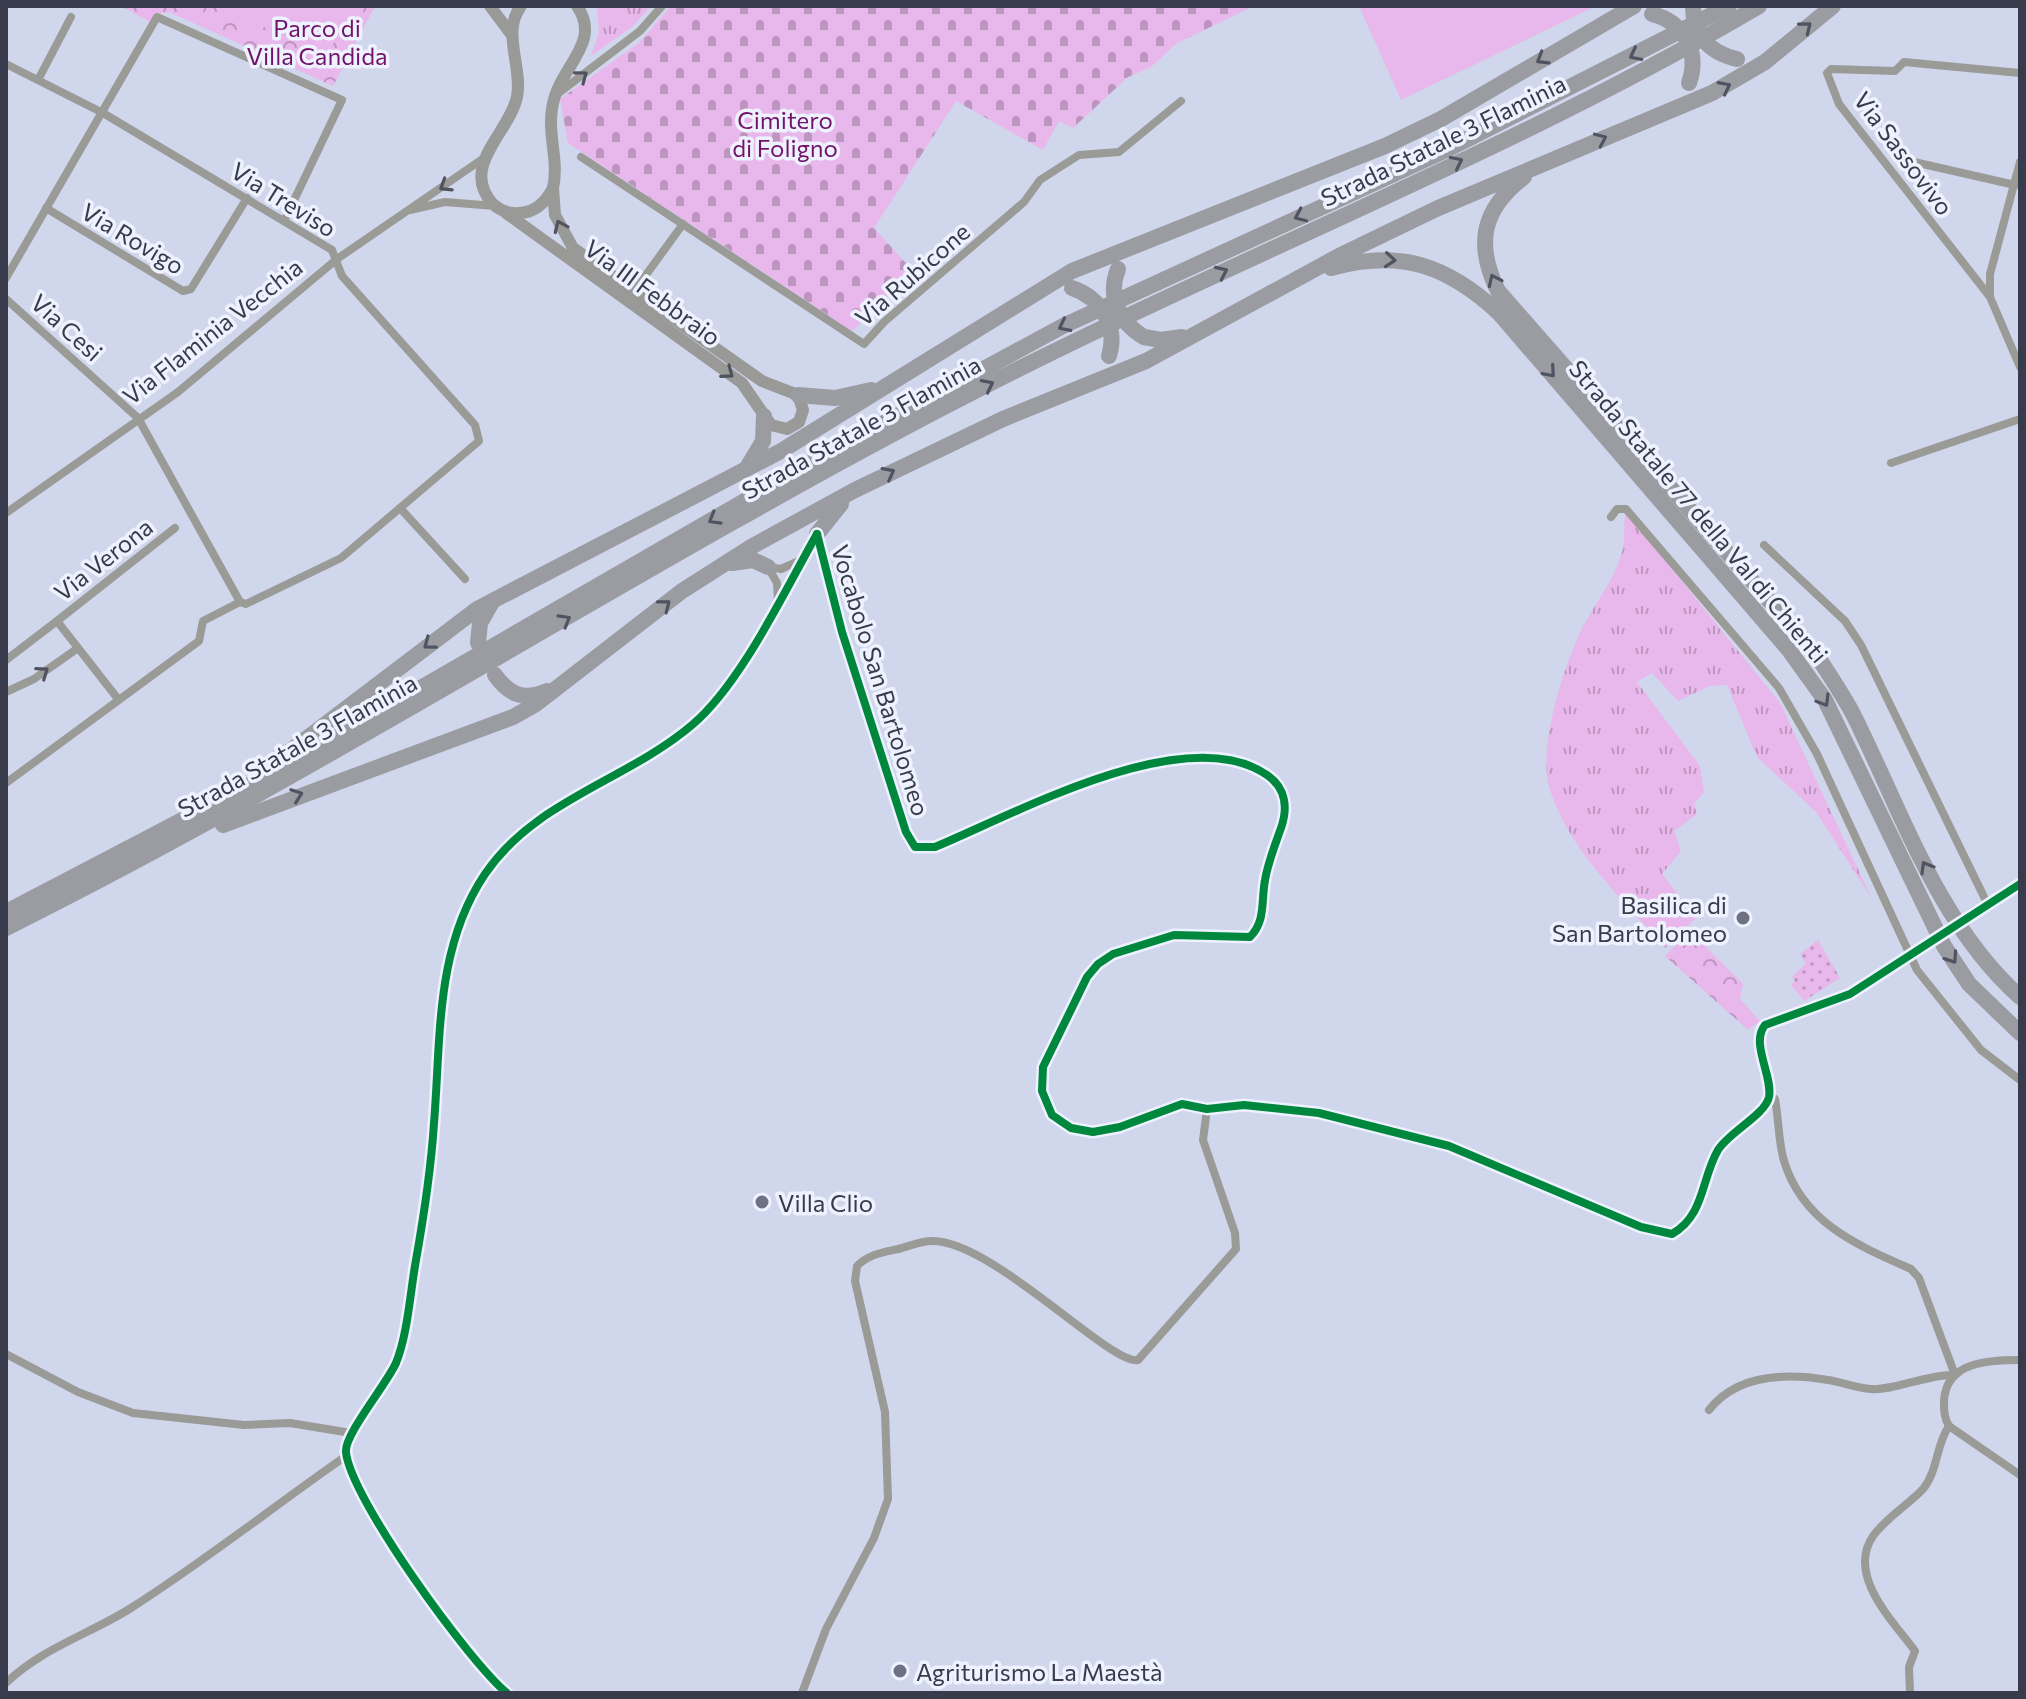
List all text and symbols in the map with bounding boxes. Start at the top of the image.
park label: Parco di Villa Candida [246,13,388,70]
one-way arrow [1797,22,1811,37]
one-way arrow [1629,45,1644,61]
one-way arrow [1536,49,1551,65]
street label: Strada Statale 3 Flaminia [1316,68,1570,212]
one-way arrow [573,71,588,85]
one-way arrow [1717,81,1732,96]
street label: Via Sassovivo [1848,86,1960,220]
park label: Cimitero di Foligno [732,105,838,162]
one-way arrow [1593,133,1607,149]
street label: Via Treviso [226,155,342,243]
one-way arrow [1449,156,1464,172]
one-way arrow [439,176,454,191]
street label: Via Rovigo [76,196,190,280]
one-way arrow [1294,206,1308,222]
street label: Via Rubicone [849,216,975,332]
one-way arrow [554,220,570,234]
street label: Via III Febbraio [579,233,727,351]
one-way arrow [1384,251,1397,268]
street label: Via Flaminia Vecchia [116,252,308,410]
one-way arrow [1213,266,1228,282]
one-way arrow [1488,274,1504,289]
street label: Via Cesi [25,287,109,367]
one-way arrow [1058,316,1073,332]
street label: Strada Statale 3 Flaminia [736,349,986,505]
street label: Strada Statale 77 della Val di Chienti [1564,354,1834,668]
one-way arrow [720,363,734,378]
one-way arrow [1540,363,1555,378]
one-way arrow [979,379,994,394]
one-way arrow [880,467,895,482]
one-way arrow [707,509,722,524]
street label: Via Verona [48,512,158,606]
street label: Vocabolo San Bartolomeo [826,541,936,819]
one-way arrow [656,600,671,614]
one-way arrow [556,615,571,630]
one-way arrow [423,634,437,648]
one-way arrow [35,667,49,682]
street label: Strada Statale 3 Flaminia [172,667,422,823]
one-way arrow [1814,692,1830,707]
one-way arrow [289,788,303,804]
one-way arrow [1920,861,1936,876]
place label: Basilica di San Bartolomeo [1552,890,1727,947]
marker: Basilica di San Bartolomeo [1734,909,1752,927]
one-way arrow [1943,950,1958,964]
place label: Villa Clio [778,1188,873,1217]
marker: Villa Clio [753,1193,771,1211]
place label: Agriturismo La Maestà [916,1657,1163,1686]
marker: Agriturismo La Maestà [891,1662,909,1680]

